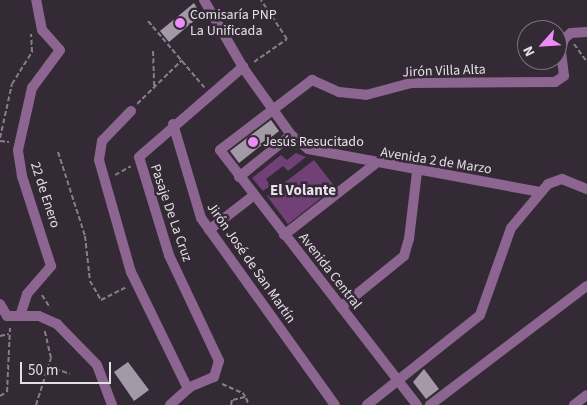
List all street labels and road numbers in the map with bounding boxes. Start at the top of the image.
street label: Jirón Villa Alta [402,61,486,81]
street label: Avenida 2 de Marzo [379,144,493,178]
street label: 22 de Enero [26,160,64,230]
street label: Pasaje De La Cruz [146,162,196,264]
street label: Jirón José de San Martín [203,200,299,326]
street label: Avenida Central [295,230,365,312]

